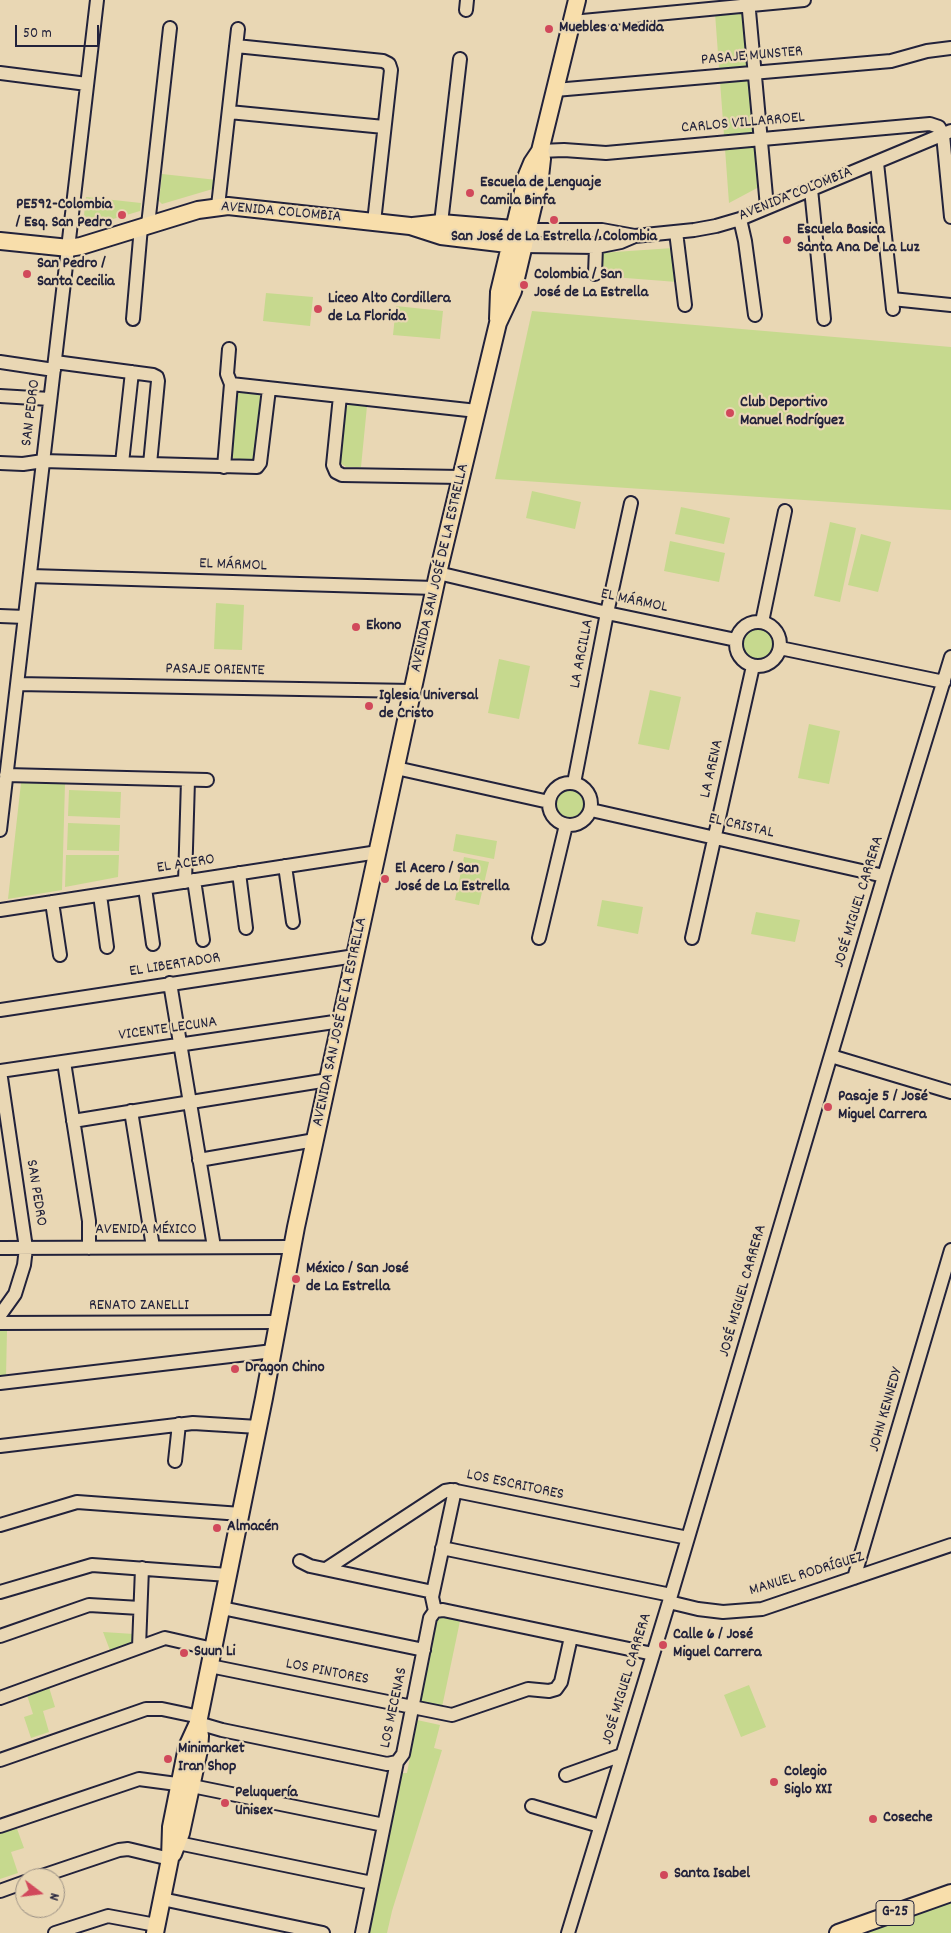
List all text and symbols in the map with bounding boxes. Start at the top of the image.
scale bar [18,15,101,47]
place label: Muebles a Medida [559,19,664,39]
text: 50 m [23,23,52,45]
marker: Muebles a Medida [543,23,555,35]
street label: PASAJE MUNSTER [700,43,804,71]
street label: CARLOS VILLARROEL [680,109,806,139]
street label: AVENIDA COLOMBIA [736,163,856,227]
place label: Escuela de Lenguaje Camila Binfa [480,174,601,212]
marker: Escuela de Lenguaje Camila Binfa [464,187,476,199]
place label: PE592-Colombia / Esq. San Pedro [16,196,112,234]
street label: AVENIDA COLOMBIA [220,198,342,228]
marker: PE592-Colombia / Esq. San Pedro [116,209,128,221]
marker: San José de La Estrella / Colombia [548,214,560,226]
place label: Escuela Basica Santa Ana De La Luz [797,221,920,259]
place label: San José de La Estrella / Colombia [451,228,657,248]
marker: Escuela Basica Santa Ana De La Luz [781,234,793,246]
place label: San Pedro / Santa Cecilia [37,255,115,293]
place label: Colombia / San José de La Estrella [534,266,648,304]
marker: San Pedro / Santa Cecilia [21,268,33,280]
marker: Colombia / San José de La Estrella [518,279,530,291]
place label: Liceo Alto Cordillera de La Florida [328,290,450,328]
marker: Liceo Alto Cordillera de La Florida [312,303,324,315]
street label: SAN PEDRO [18,379,46,447]
place label: Club Deportivo Manuel Rodríguez [740,394,844,432]
marker: Club Deportivo Manuel Rodríguez [724,407,736,419]
street label: AVENIDA SAN JOSÉ DE LA ESTRELLA [408,462,474,674]
street label: EL MÁRMOL [199,555,267,577]
street label: EL MÁRMOL [599,586,669,618]
place label: Ekono [366,617,401,637]
street label: LA ARCILLA [567,618,599,690]
marker: Ekono [350,621,362,633]
street label: PASAJE ORIENTE [165,661,265,681]
place label: Iglesia Universal de Cristo [379,687,478,725]
marker: Iglesia Universal de Cristo [363,700,375,712]
street label: LA ARENA [697,738,729,800]
street label: EL CRISTAL [706,810,776,844]
street label: JOSÉ MIGUEL CARRERA [831,834,889,970]
street label: EL ACERO [156,851,216,879]
place label: El Acero / San José de La Estrella [395,860,509,898]
marker: El Acero / San José de La Estrella [379,873,391,885]
street label: AVENIDA SAN JOSÉ DE LA ESTRELLA [309,916,373,1128]
street label: EL LIBERTADOR [128,949,222,983]
street label: VICENTE LECUNA [118,1014,218,1046]
place label: Pasaje 5 / José Miguel Carrera [838,1088,928,1126]
marker: Pasaje 5 / José Miguel Carrera [822,1101,834,1113]
street label: SAN PEDRO [20,1158,50,1228]
street label: AVENIDA MÉXICO [95,1221,197,1241]
street label: JOSÉ MIGUEL CARRERA [716,1223,772,1359]
place label: México / San José de La Estrella [306,1260,409,1298]
marker: México / San José de La Estrella [290,1273,302,1285]
street label: RENATO ZANELLI [89,1297,189,1317]
place label: Dragon Chino [245,1359,325,1379]
marker: Dragon Chino [229,1363,241,1375]
street label: JOHN KENNEDY [866,1366,908,1454]
street label: LOS ESCRITORES [465,1466,565,1506]
place label: Almacén [227,1518,279,1538]
marker: Almacén [211,1522,223,1534]
street label: MANUEL RODRÍGUEZ [747,1548,867,1602]
street label: JOSÉ MIGUEL CARRERA [599,1611,657,1747]
place label: Calle 6 / José Miguel Carrera [673,1626,761,1664]
marker: Calle 6 / José Miguel Carrera [657,1639,669,1651]
place label: Suun Li [194,1643,235,1663]
marker: Suun Li [178,1647,190,1659]
street label: LOS PINTORES [284,1656,370,1690]
street label: LOS MECENAS [377,1666,413,1750]
place label: Minimarket Iran Shop [178,1740,245,1778]
marker: Minimarket Iran Shop [162,1753,174,1765]
place label: Colegio Siglo XXI [784,1763,832,1801]
marker: Colegio Siglo XXI [768,1776,780,1788]
place label: Peluquería Unisex [235,1784,297,1822]
marker: Peluquería Unisex [219,1797,231,1809]
place label: Coseche [883,1809,933,1829]
marker: Coseche [867,1813,879,1825]
place label: Santa Isabel [674,1865,750,1885]
north arrow [15,1868,65,1918]
marker: Santa Isabel [658,1869,670,1881]
text: N [43,1891,64,1903]
road number: G-25 [876,1900,914,1926]

